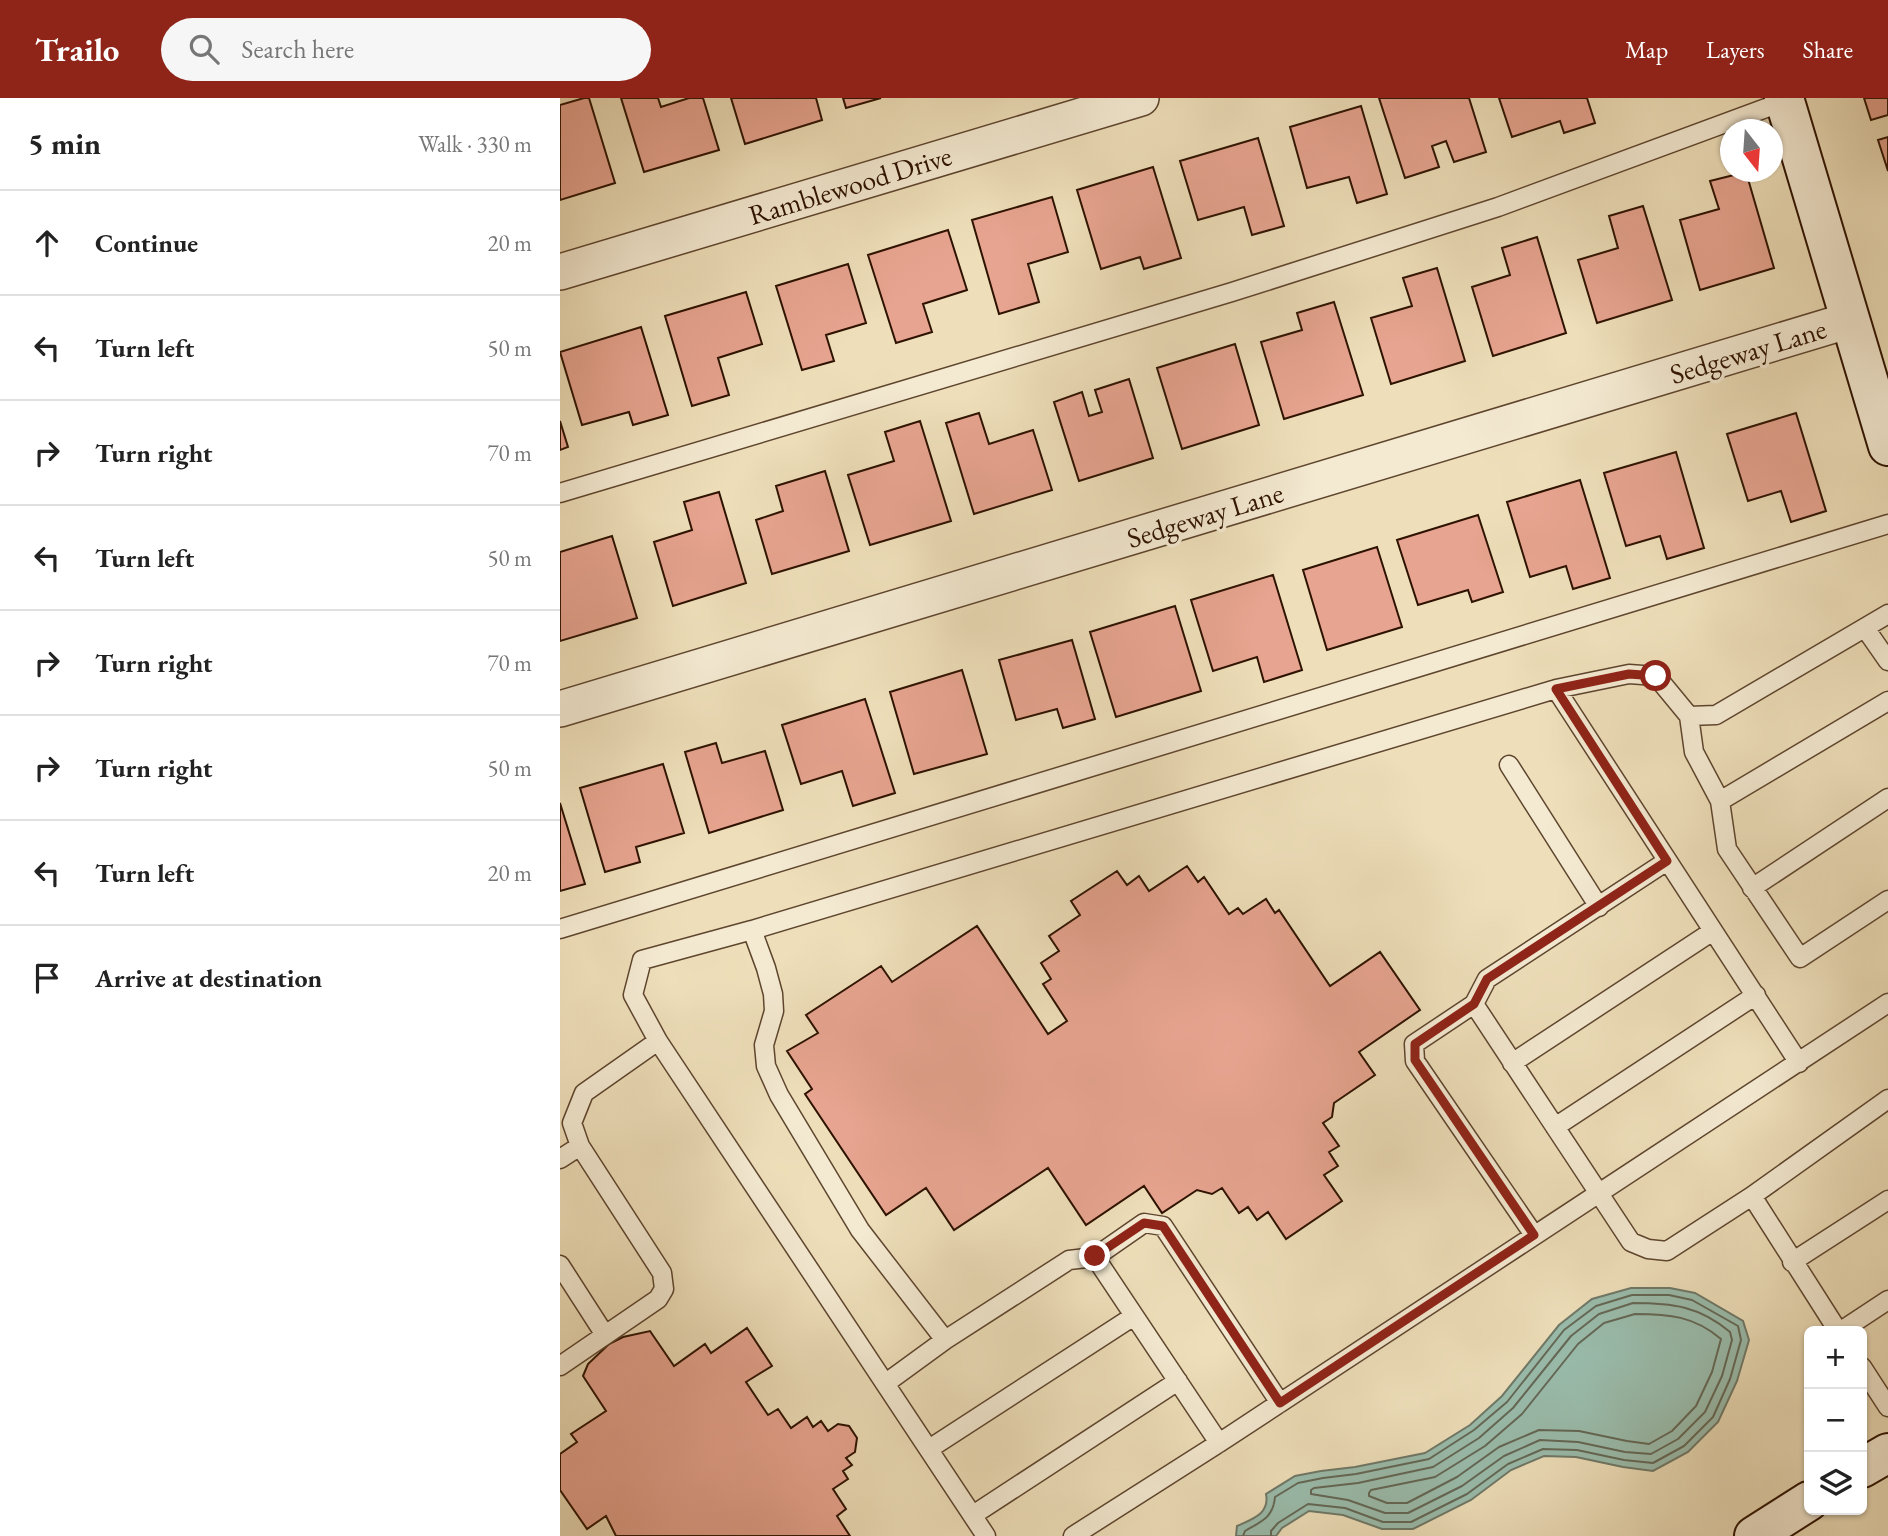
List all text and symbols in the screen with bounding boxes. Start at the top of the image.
search box [161,18,651,81]
text: Trailo [35,28,119,71]
icon: search [185,30,223,68]
text: Search here [241,32,354,66]
text: Map [1625,34,1668,65]
text: Layers [1706,34,1765,65]
text: Share [1803,34,1853,65]
north arrow [1720,119,1783,182]
text: 5 min [28,124,101,163]
text: Walk · 330 m [418,129,532,159]
street label: Ramblewood Drive [744,137,956,233]
icon: ahead [28,224,66,262]
text: Continue [95,226,198,260]
text: 20 m [487,228,532,258]
street label: Sedgeway Lane [1665,310,1831,392]
icon: left [28,329,66,367]
text: Turn left [95,331,194,365]
text: 50 m [487,333,532,363]
icon: right [28,434,66,472]
text: Turn right [95,436,213,470]
text: 70 m [487,438,532,468]
street label: Sedgeway Lane [1122,474,1288,556]
icon: left [28,539,66,577]
text: Turn left [95,541,194,575]
text: 50 m [487,543,532,573]
icon: right [28,644,66,682]
text: Turn right [95,646,213,680]
text: 70 m [487,648,532,678]
route start [1640,660,1671,691]
icon: right [28,749,66,787]
text: Turn right [95,751,213,785]
text: 50 m [487,753,532,783]
icon: left [28,854,66,892]
text: Turn left [95,856,194,890]
text: 20 m [487,858,532,888]
icon: arrive [28,959,66,997]
text: Arrive at destination [95,961,322,995]
route end [1079,1240,1110,1271]
map controls [1804,1326,1867,1515]
button: + [1804,1326,1867,1389]
button: − [1804,1389,1867,1452]
button: layers [1804,1452,1867,1515]

